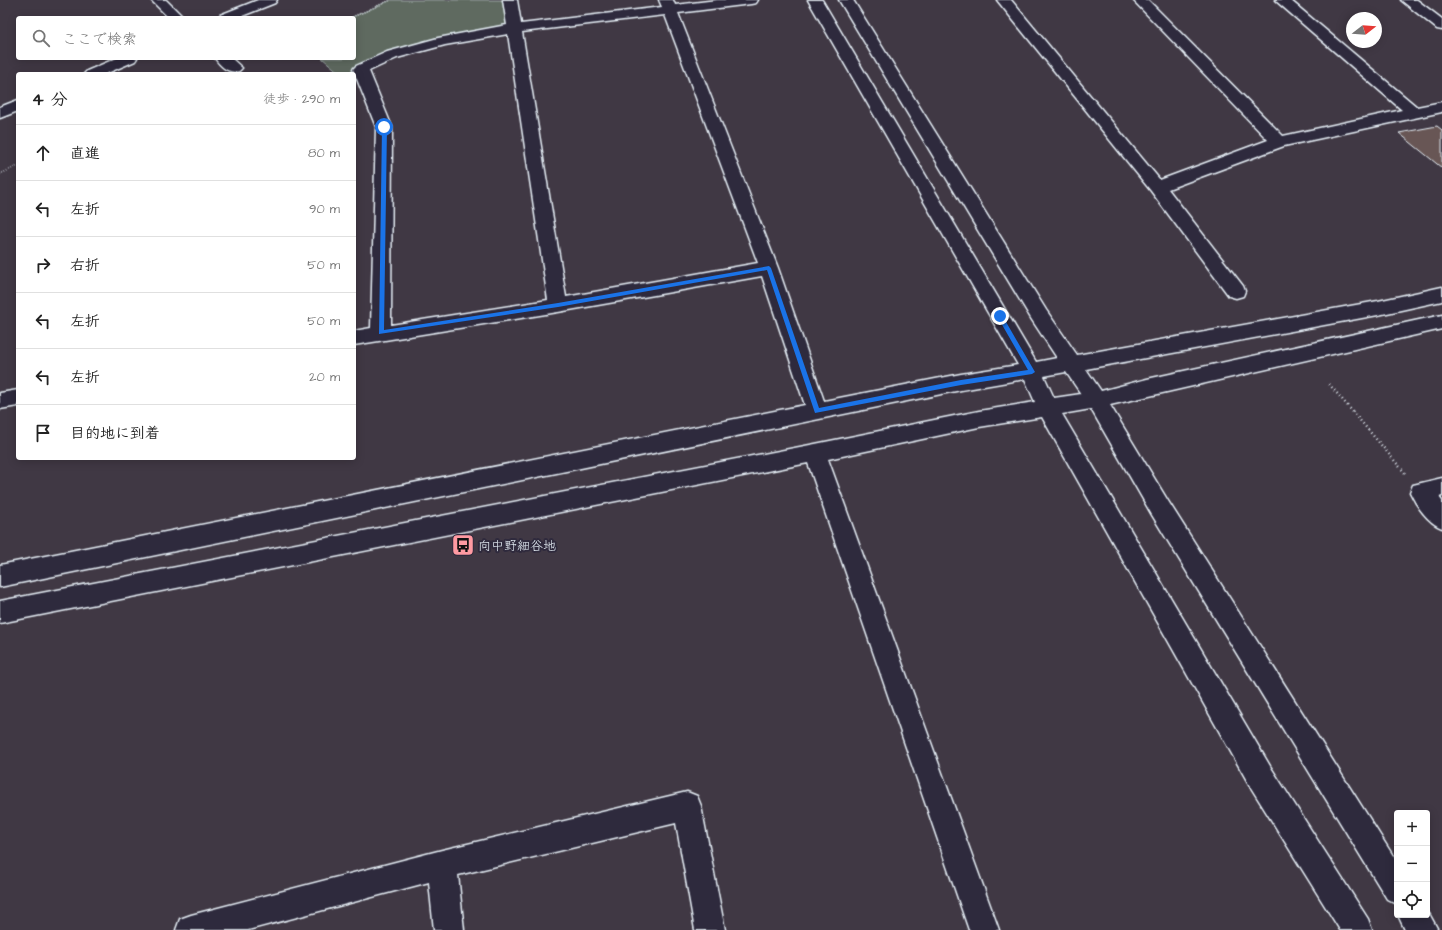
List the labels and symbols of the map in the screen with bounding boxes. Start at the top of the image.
north arrow [1346,12,1382,48]
route start [375,118,393,136]
route end [991,307,1009,325]
bus stop icon: 向中野細谷地 [450,532,476,558]
place label: 向中野細谷地 [478,537,556,555]

